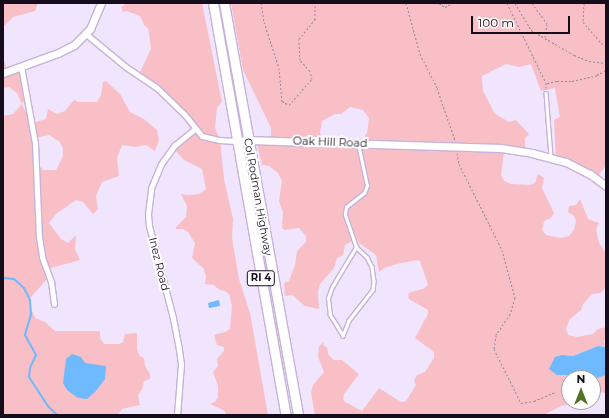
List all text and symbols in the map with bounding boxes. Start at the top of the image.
scale bar [473,8,572,34]
text: 100 m [478,15,514,30]
street label: Oak Hill Road [292,134,368,150]
street label: Col Rodman Highway [241,137,275,257]
street label: Inez Road [146,236,172,292]
road number: RI 4 [246,270,276,286]
north arrow [561,370,601,410]
text: N [577,372,585,386]

